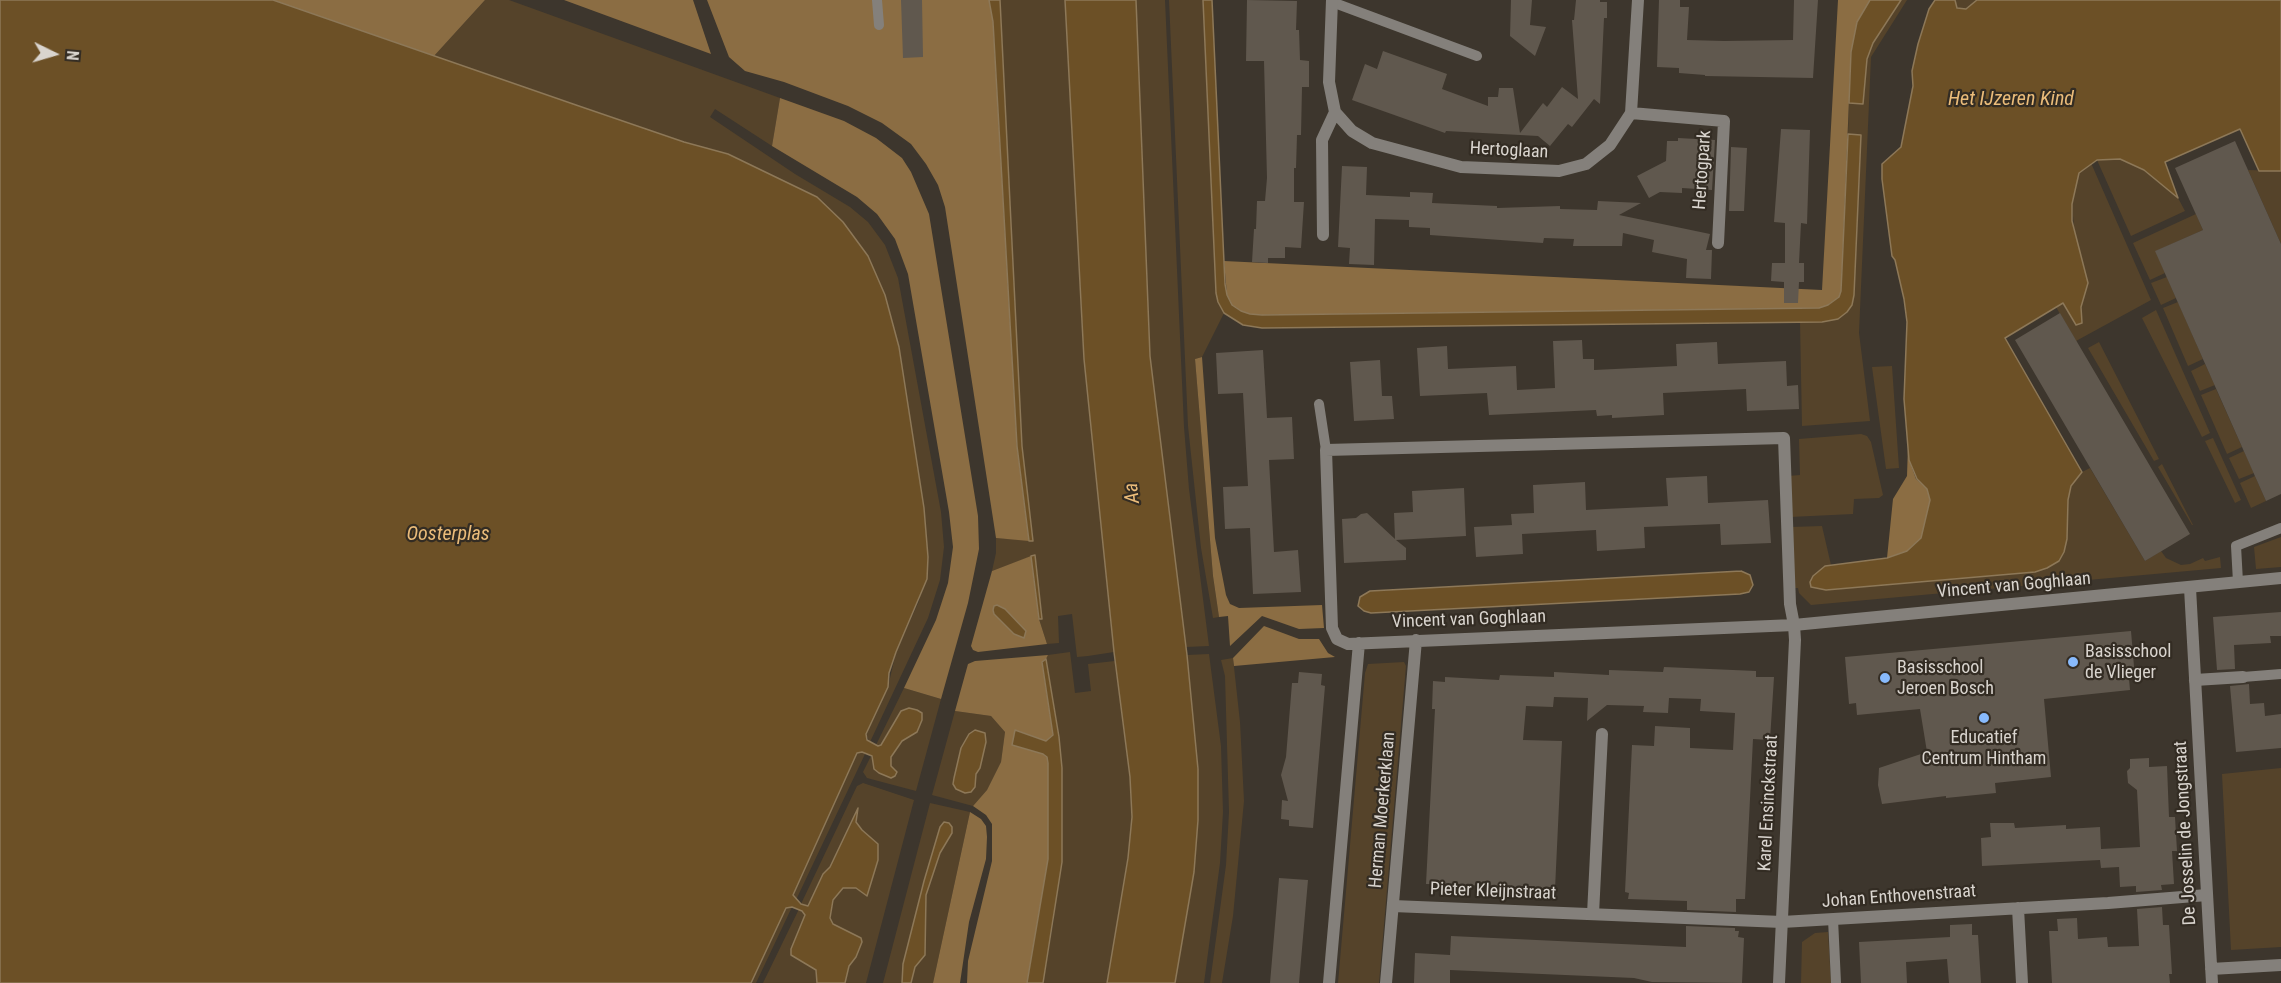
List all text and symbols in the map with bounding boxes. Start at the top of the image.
north arrow [24,24,84,84]
text: N [63,50,82,61]
water label: Het IJzeren Kind [1948,88,2074,112]
street label: Hertogpark [1689,130,1717,210]
street label: Hertoglaan [1469,138,1549,164]
water label: Aa [1120,482,1146,504]
water label: Oosterplas [406,523,490,547]
street label: Vincent van Goghlaan [1936,569,2092,603]
street label: Vincent van Goghlaan [1392,607,1546,633]
place label: Basisschool de Vlieger [2085,641,2171,684]
marker: Basisschool de Vlieger [2066,655,2080,669]
place label: Basisschool Jeroen Bosch [1897,657,1994,700]
marker: Basisschool Jeroen Bosch [1878,671,1892,685]
marker: Educatief Centrum Hintham [1977,711,1991,725]
place label: Educatief Centrum Hintham [1922,727,2046,770]
street label: Herman Moerkerklaan [1365,731,1401,889]
street label: Karel Ensinckstraat [1755,734,1783,872]
street label: De Josselin de Jongstraat [2170,740,2202,926]
street label: Pieter Kleijnstraat [1429,879,1557,905]
street label: Johan Enthovenstraat [1821,881,1977,913]

